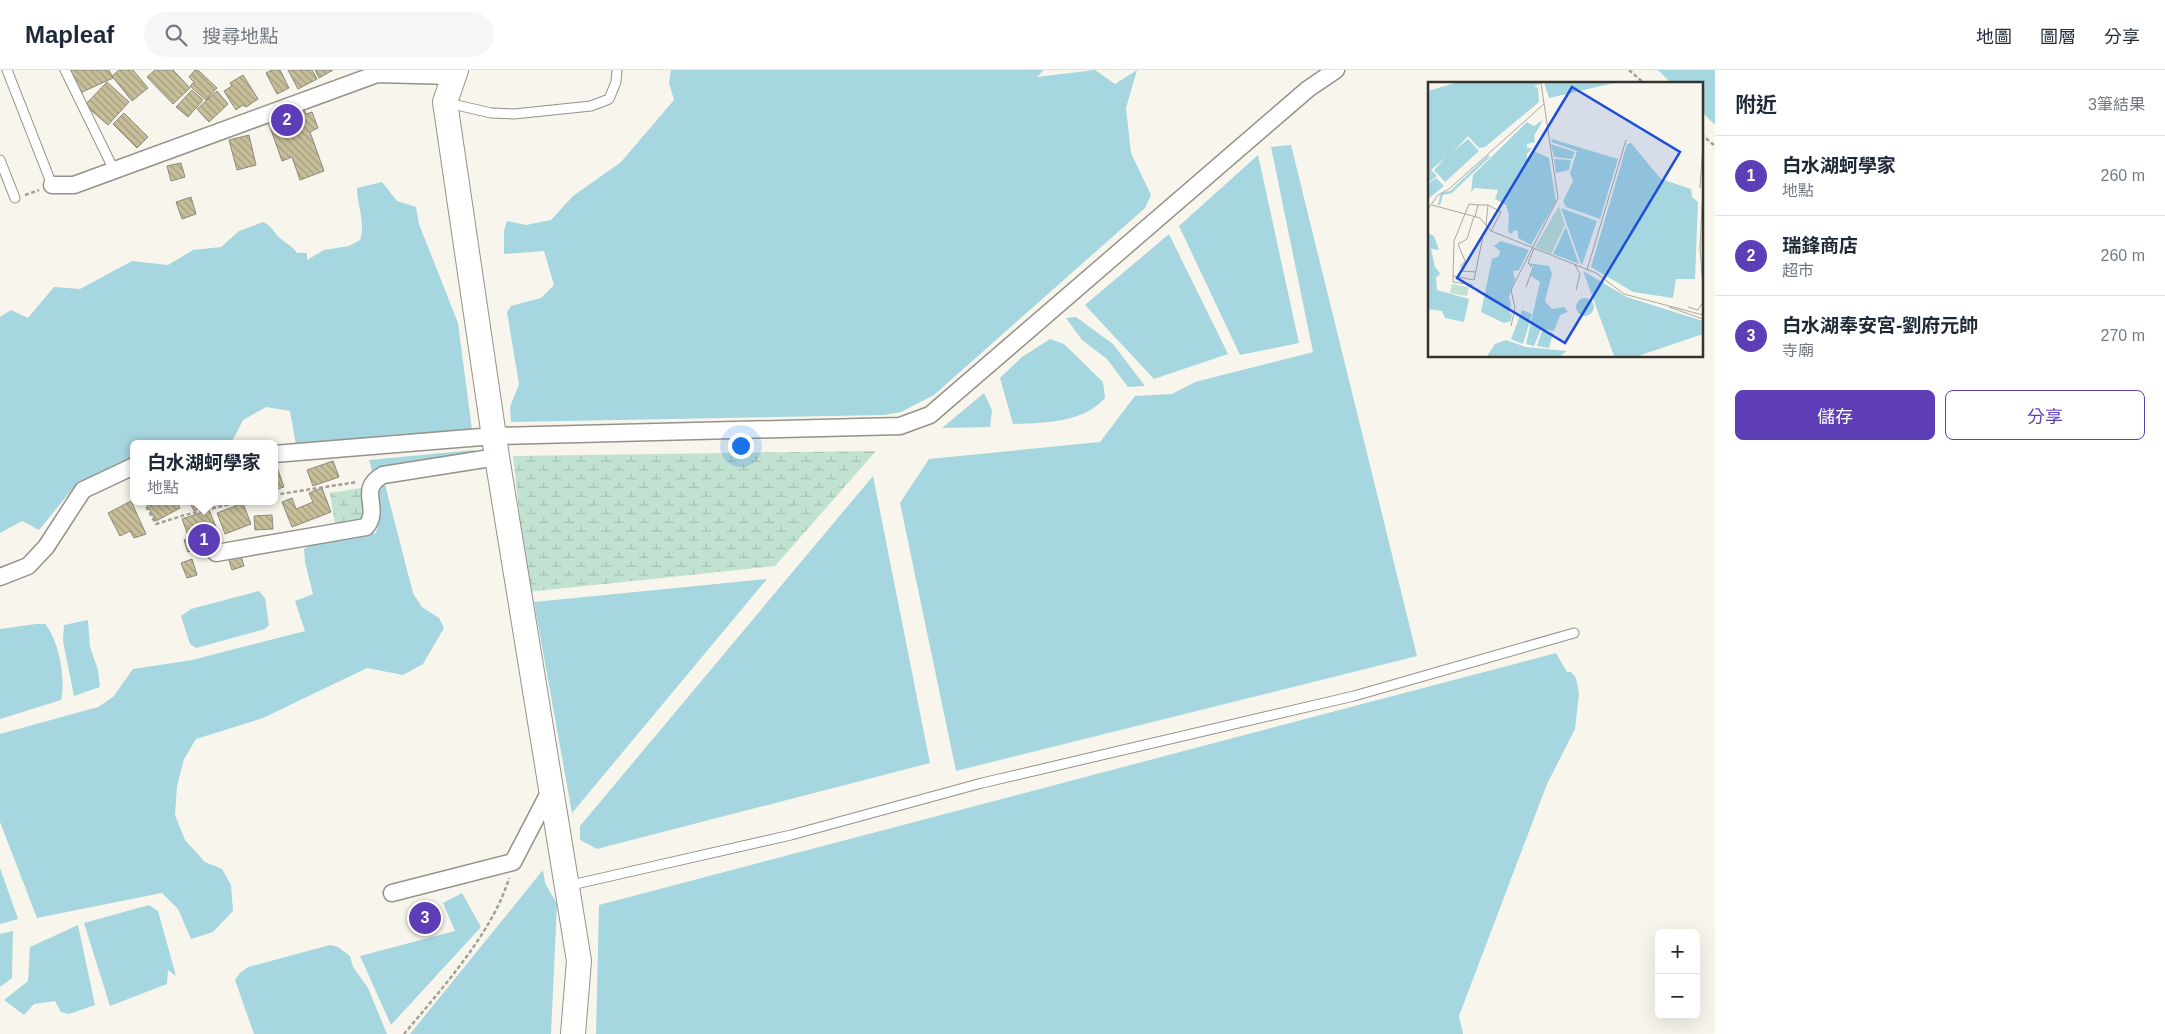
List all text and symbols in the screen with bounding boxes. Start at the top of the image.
search box [144,12,494,57]
text: Mapleaf [25,21,114,48]
icon: search [162,21,190,49]
text: 搜尋地點 [202,26,278,47]
text: 地圖 [1976,27,2012,47]
text: 圖層 [2040,27,2076,47]
text: 分享 [2104,27,2140,47]
inset map [1428,82,1702,358]
text: 附近 [1735,93,1777,116]
text: 3筆結果 [2088,96,2145,113]
pin: 2 [271,101,303,139]
text: 白水湖蚵學家 [1782,155,1896,176]
text: 1 [1747,167,1755,184]
text: 260 m [2101,167,2145,184]
text: 地點 [1782,182,1814,199]
text: 瑞鋒商店 [1782,235,1858,256]
text: 2 [1747,247,1755,264]
text: 260 m [2101,247,2145,264]
text: 超市 [1782,262,1814,279]
text: 白水湖奉安宮-劉府元帥 [1782,315,1978,336]
text: 3 [1747,327,1755,344]
text: 270 m [2101,327,2145,344]
text: 寺廟 [1782,342,1814,359]
button: 儲存 [1735,390,1935,440]
button: 分享 [1945,390,2145,440]
your location [728,433,754,459]
popup [130,440,278,505]
text: 白水湖蚵學家 [147,452,261,473]
text: 地點 [147,479,179,496]
pin: 1 [188,521,220,559]
pin: 3 [409,899,441,937]
map controls [1655,929,1700,1019]
button: + [1655,929,1700,974]
button: − [1655,974,1700,1019]

